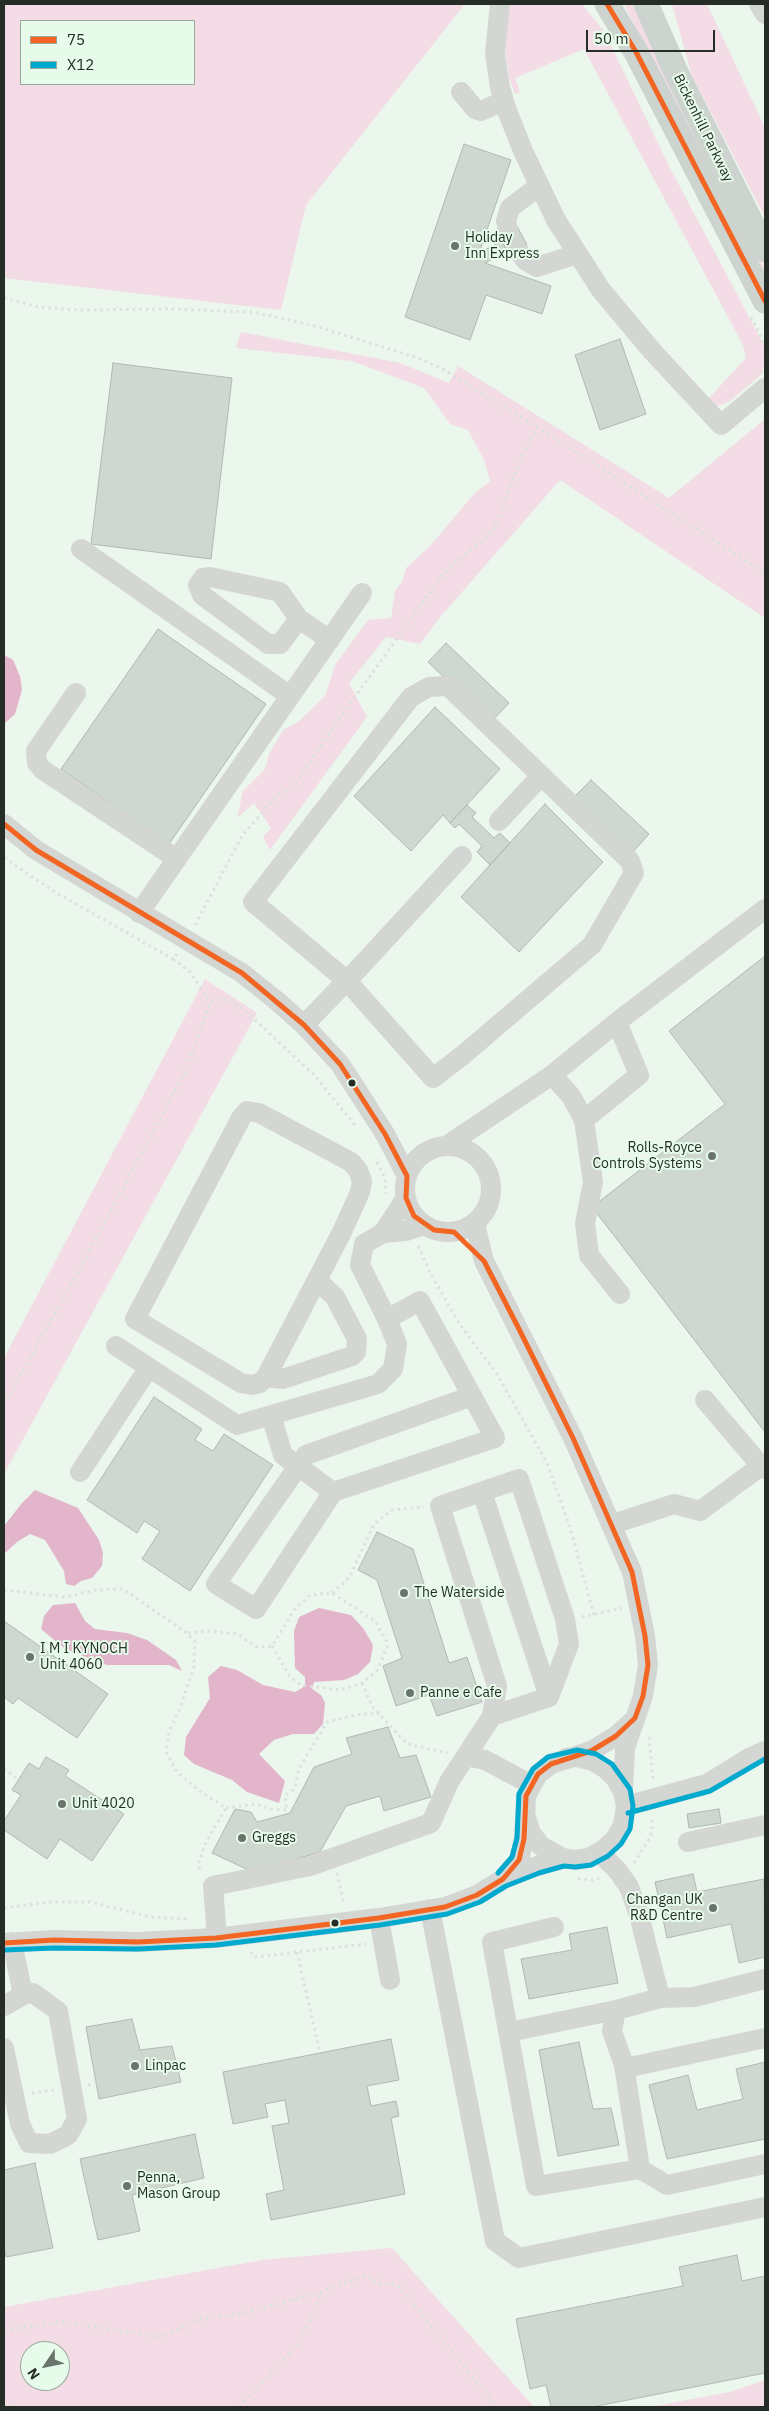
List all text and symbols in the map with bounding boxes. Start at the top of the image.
legend [20,20,195,85]
scale bar [589,20,718,52]
text: 50 m [594,29,629,48]
text: 75 [67,30,85,49]
text: X12 [67,55,94,74]
street label: Bickenhill Parkway [670,71,736,185]
place label: Holiday Inn Express [465,230,539,262]
marker: Holiday Inn Express [449,240,461,252]
unlabelled marker [347,1078,357,1088]
place label: Rolls-Royce Controls Systems [592,1140,702,1172]
marker: Rolls-Royce Controls Systems [706,1150,718,1162]
place label: The Waterside [414,1585,505,1601]
marker: The Waterside [398,1587,410,1599]
place label: I M I KYNOCH Unit 4060 [40,1641,128,1674]
marker: I M I KYNOCH Unit 4060 [24,1651,36,1663]
place label: Panne e Cafe [420,1685,502,1701]
marker: Panne e Cafe [404,1687,416,1699]
place label: Unit 4020 [72,1796,135,1812]
marker: Unit 4020 [56,1798,68,1810]
place label: Greggs [252,1830,296,1846]
marker: Greggs [236,1832,248,1844]
place label: Changan UK R&D Centre [626,1892,703,1924]
marker: Changan UK R&D Centre [707,1902,719,1914]
unlabelled marker [330,1918,340,1928]
place label: Linpac [145,2058,186,2074]
marker: Linpac [129,2060,141,2072]
place label: Penna, Mason Group [137,2170,220,2202]
marker: Penna, Mason Group [121,2180,133,2192]
north arrow [20,2341,70,2391]
text: N [23,2365,44,2383]

